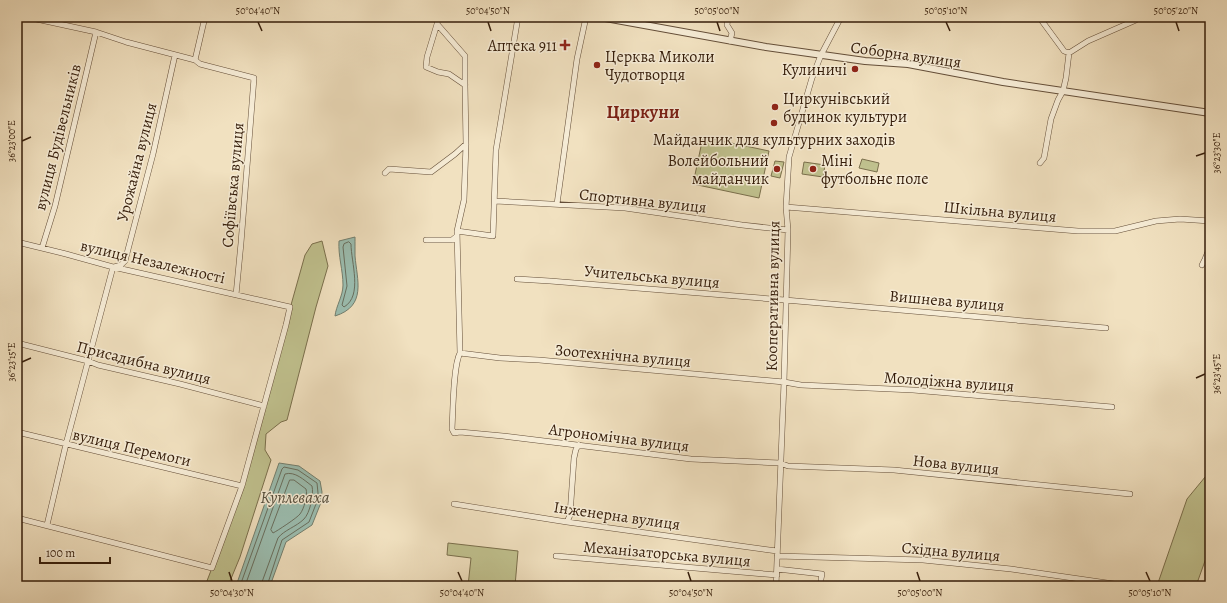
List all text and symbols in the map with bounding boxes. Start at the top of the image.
text: 50°04'40"N [236,4,280,17]
text: 50°04'50"N [466,4,510,17]
text: 50°05'00"N [695,4,739,17]
text: 50°05'10"N [925,4,967,17]
text: 50°05'20"N [1154,4,1198,17]
place label: Аптека 911 [487,35,558,57]
street label: Соборна вулиця [849,36,963,74]
marker: Аптека 911 [560,40,570,50]
place label: Церква Миколи Чудотворця [605,46,715,86]
place label: Кулиничі [782,59,847,81]
marker: Церква Миколи Чудотворця [592,60,602,70]
street label: вулиця Будівельників [29,62,87,213]
marker: Кулиничі [850,64,860,74]
place label: Циркунівський будинок культури [783,88,907,128]
street label: Урожайна вулиця [112,100,162,224]
district label: Циркуни [606,100,680,124]
marker: Циркунівський будинок культури [770,102,780,112]
marker: Майданчик для культурних заходів [769,118,779,128]
text: 36°23'00"E [5,120,18,162]
street label: Софіївська вулиця [217,121,249,249]
place label: Майданчик для культурних заходів [653,129,895,151]
text: 36°23'30"E [1210,132,1223,173]
place label: Волейбольний майданчик [667,150,769,190]
place label: Міні футбольне поле [821,150,928,190]
marker: Волейбольний майданчик [772,164,782,174]
marker: Міні футбольне поле [808,164,818,174]
street label: Спортивна вулиця [578,183,708,219]
street label: Шкільна вулиця [943,196,1058,228]
street label: Кооперативна вулиця [761,220,785,372]
street label: вулиця Незалежності [78,235,227,289]
street label: Учительська вулиця [583,260,721,294]
street label: Вишнева вулиця [888,285,1006,317]
street label: Присадибна вулиця [74,336,213,390]
street label: Зоотехнічна вулиця [554,339,692,373]
text: 36°23'15"E [5,342,18,382]
text: 36°23'45"E [1210,354,1223,394]
street label: Молодіжна вулиця [883,366,1015,398]
street label: Агрономічна вулиця [546,418,691,458]
street label: вулиця Перемоги [70,424,193,472]
street label: Нова вулиця [912,450,1000,480]
water label: Куплеваха [260,486,330,509]
street label: Інженерна вулиця [552,496,682,536]
street label: Механізаторська вулиця [582,536,752,572]
street label: Східна вулиця [901,537,1001,567]
scale bar [40,539,110,565]
text: 100 m [46,545,75,561]
text: 50°04'30"N [210,586,254,599]
text: 50°04'40"N [440,586,484,599]
text: 50°04'50"N [669,586,713,599]
text: 50°05'00"N [898,586,942,599]
text: 50°05'10"N [1129,586,1171,599]

